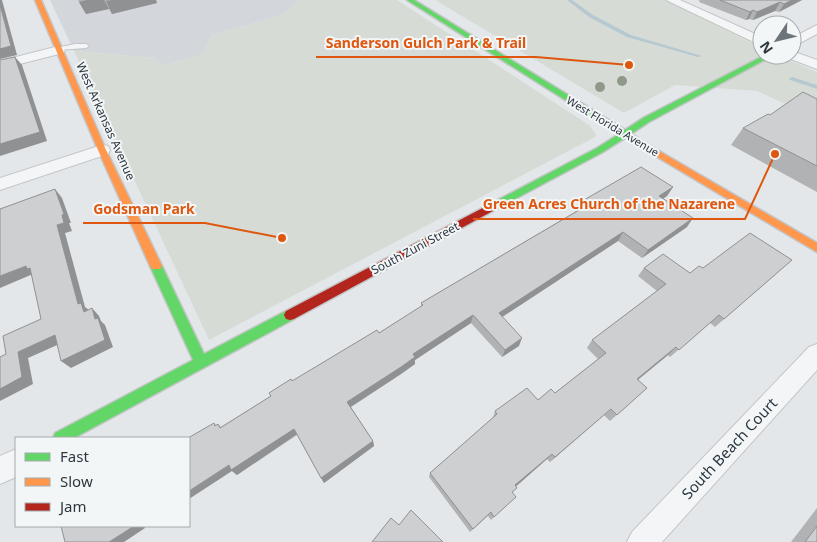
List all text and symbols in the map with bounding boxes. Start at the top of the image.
north arrow [752,15,802,65]
callout: Sanderson Gulch Park & Trail [316,28,536,57]
text: Sanderson Gulch Park & Trail [326,33,526,52]
text: N [755,38,777,58]
street label: West Arkansas Avenue [72,59,140,183]
street label: West Florida Avenue [564,92,662,160]
callout: Green Acres Church of the Nazarene [473,190,745,219]
callout: Godsman Park [83,194,205,223]
text: Green Acres Church of the Nazarene [483,194,735,213]
text: Godsman Park [93,199,195,218]
street label: South Zuni Street [368,217,463,278]
street label: South Beach Court [677,393,782,503]
legend [15,437,190,527]
text: Fast [60,446,89,466]
text: Slow [60,471,93,491]
text: Jam [58,496,87,516]

